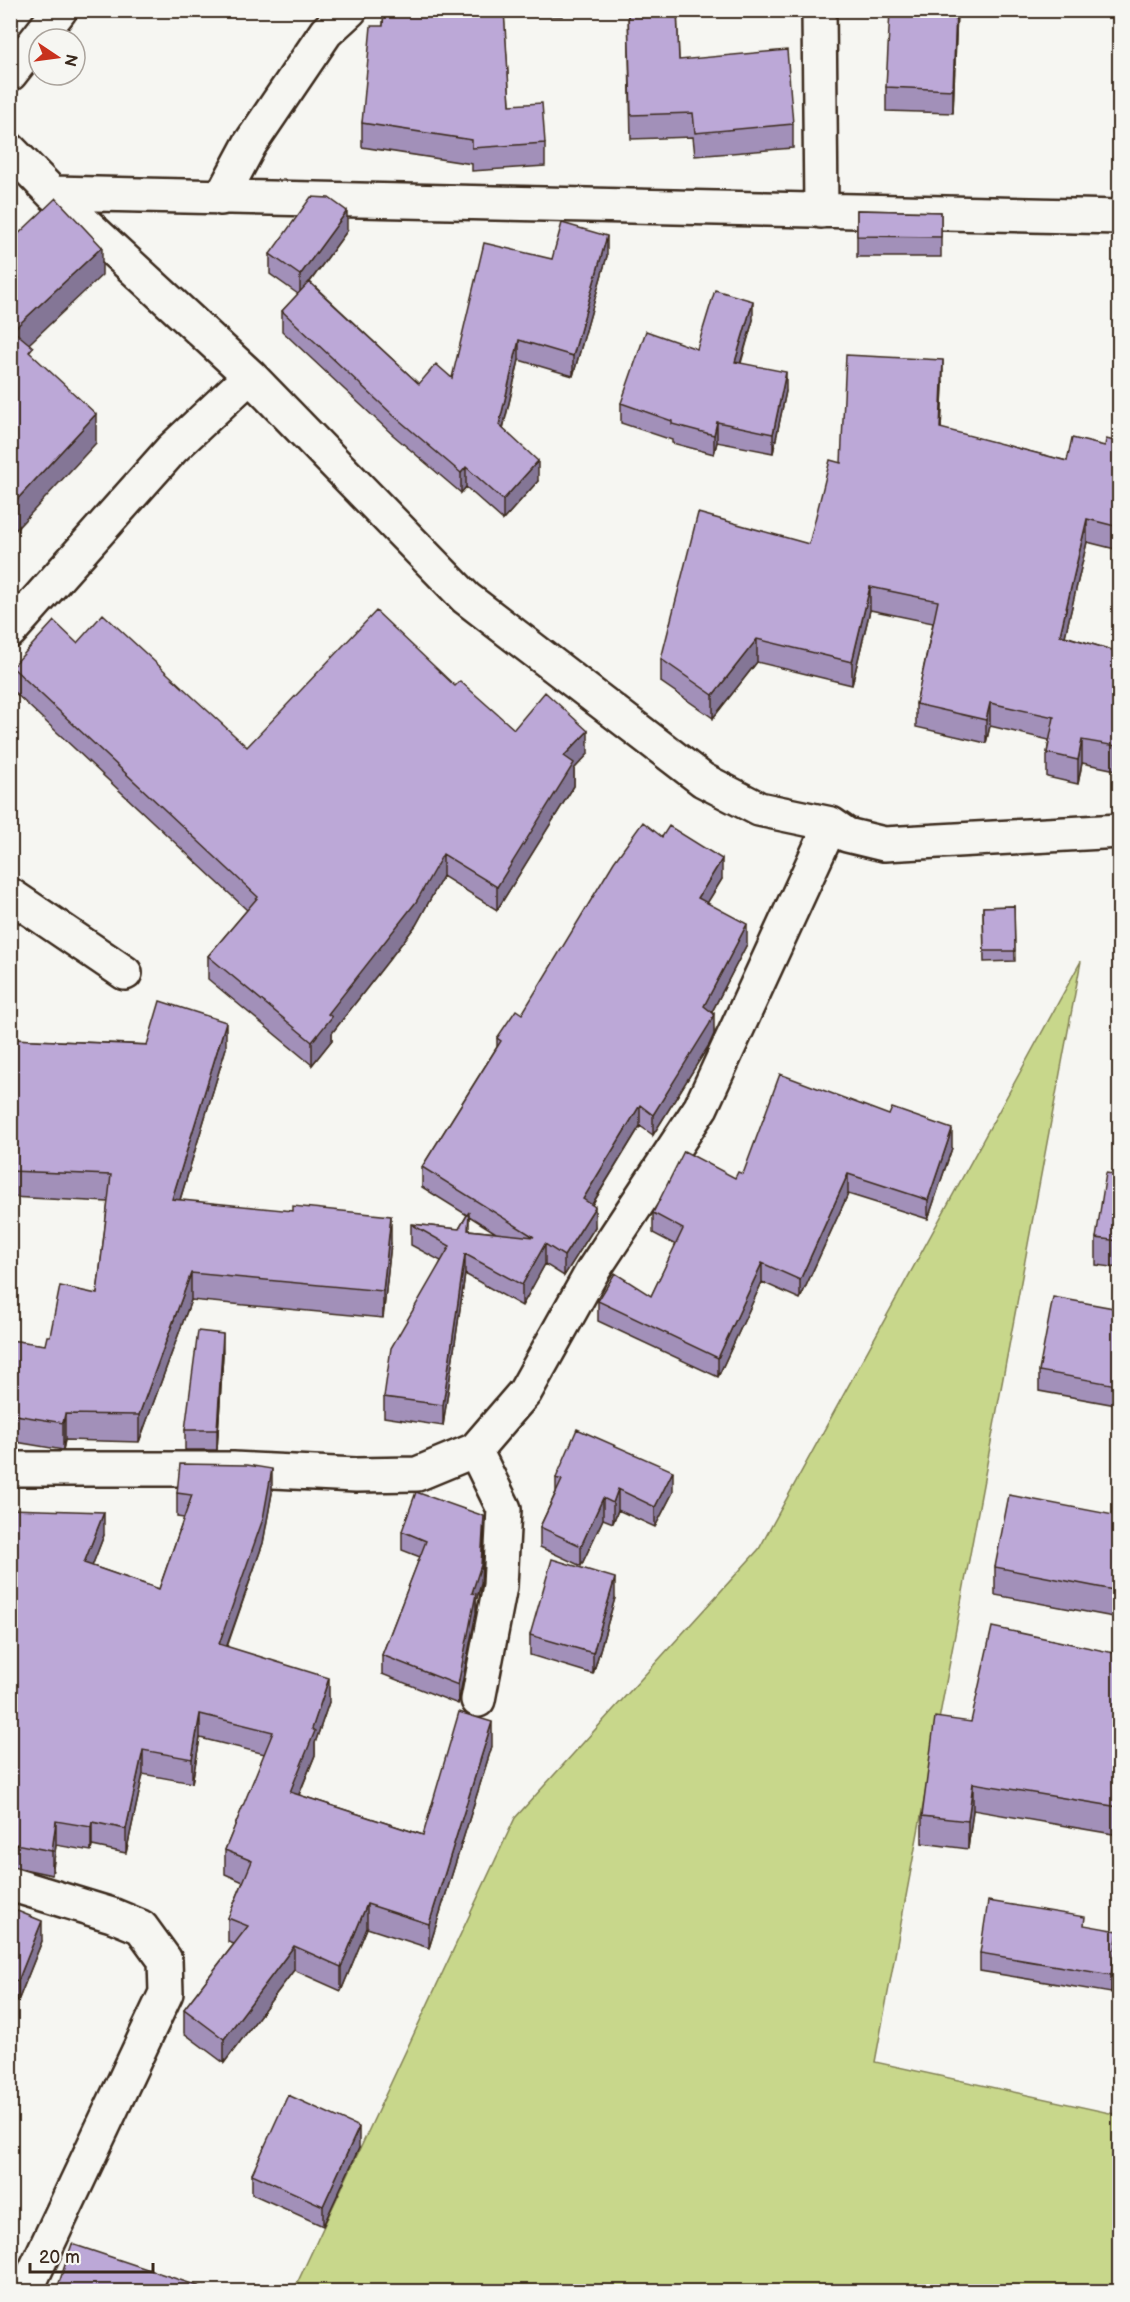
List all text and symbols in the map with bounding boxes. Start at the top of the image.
north arrow [27,27,87,87]
text: N [60,52,81,68]
scale bar [30,2236,153,2274]
text: 20 m [39,2247,80,2268]

